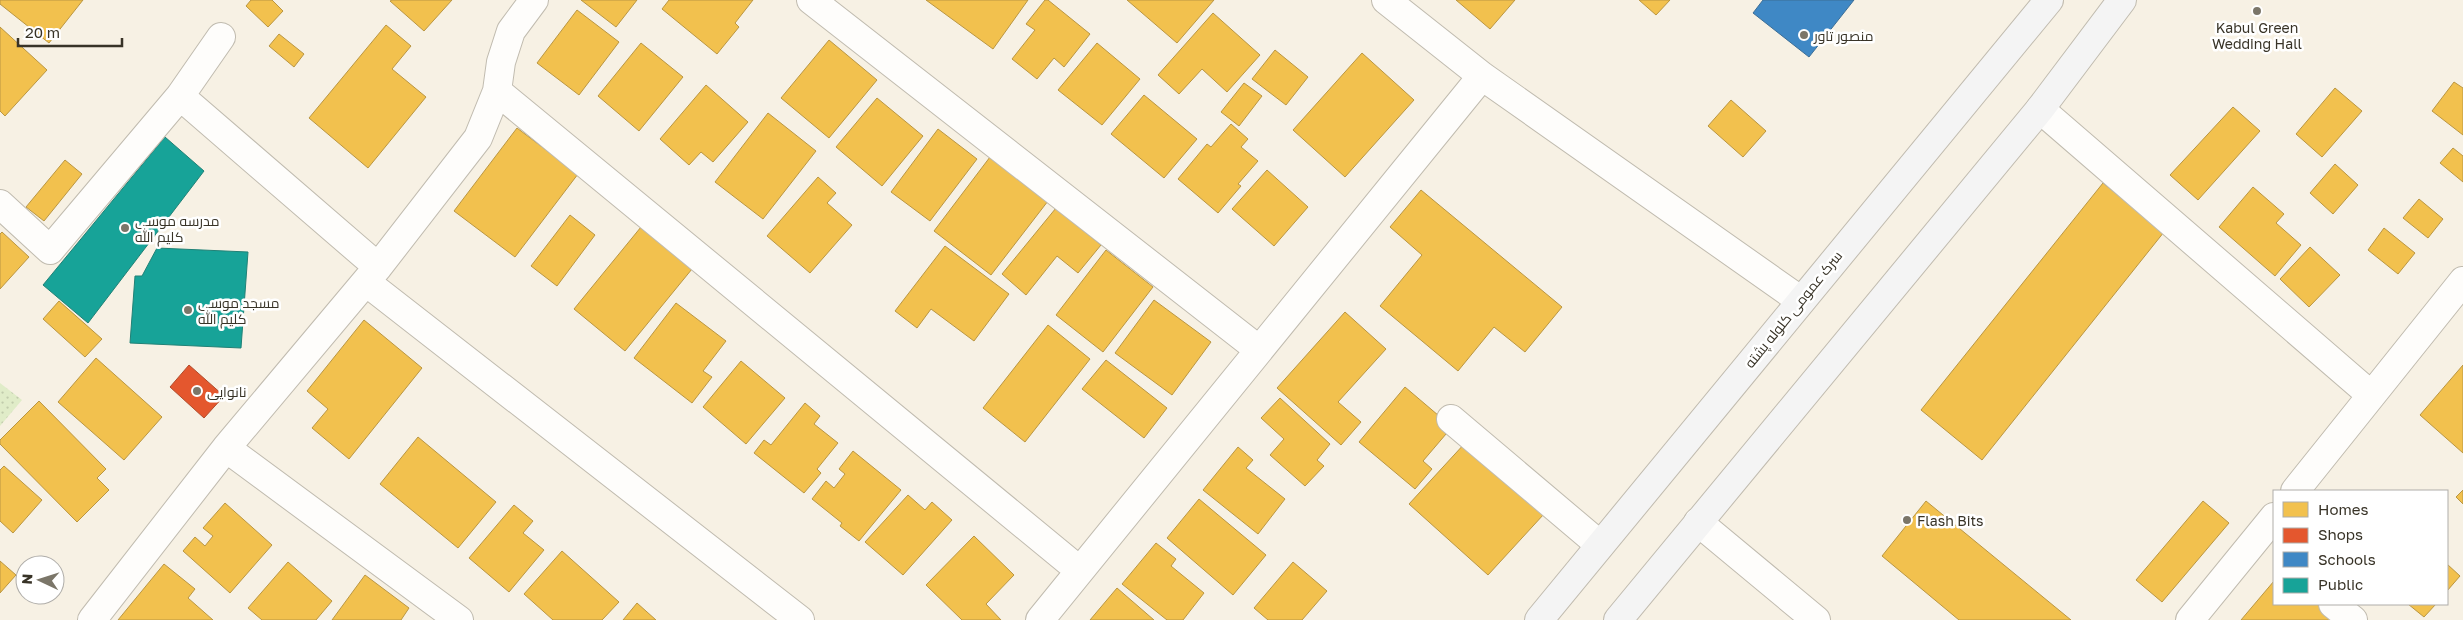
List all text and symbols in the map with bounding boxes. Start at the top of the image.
marker: Kabul Green Wedding Hall [2251,5,2263,17]
scale bar [18,15,121,47]
place label: Kabul Green Wedding Hall [2212,19,2302,52]
text: 20 m [25,23,60,41]
place label: منصور تاور [1813,27,1874,44]
marker: منصور تاور [1798,29,1810,41]
place label: مدرسه موسی کلیم الله [135,212,219,247]
marker: مدرسه موسی کلیم الله [119,222,131,234]
street label: سرک عمومی کلوله پشته [1741,247,1847,372]
place label: مسجد موسی کلیم الله [198,294,280,329]
marker: مسجد موسی کلیم الله [182,304,194,316]
place label: نانوایی [207,383,247,400]
marker: نانوایی [191,385,203,397]
legend [2273,490,2448,605]
text: Homes [2318,500,2368,518]
place label: Flash Bits [1917,512,1983,529]
marker: Flash Bits [1901,514,1913,526]
text: Shops [2318,525,2363,543]
text: Schools [2318,550,2376,568]
north arrow [15,555,65,605]
text: N [18,573,35,585]
text: Public [2318,575,2363,593]

